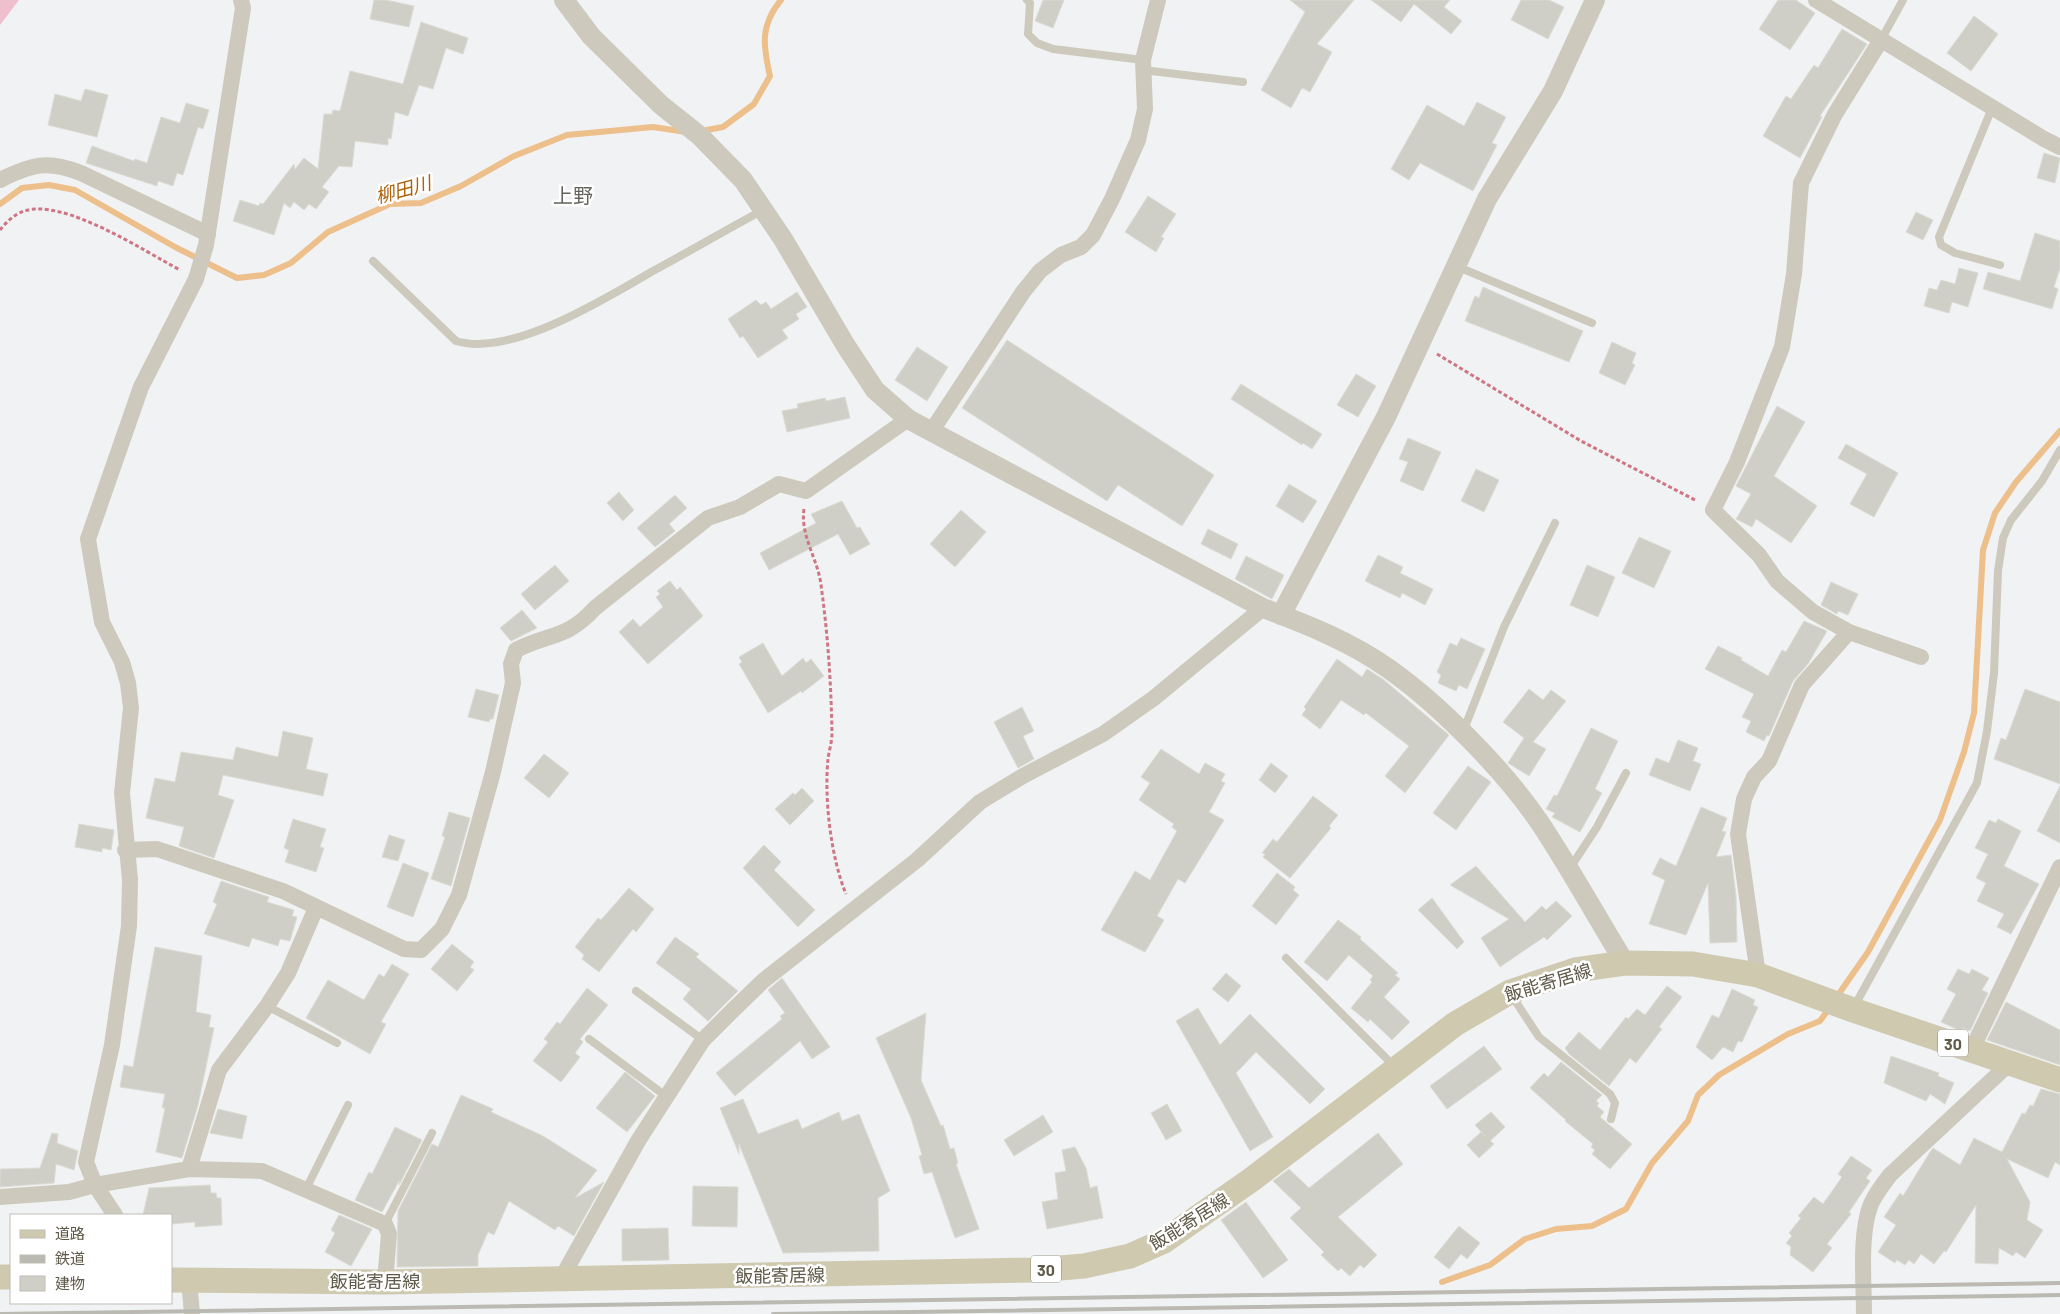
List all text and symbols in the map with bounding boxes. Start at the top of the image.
water label: 柳田川 [372,170,435,207]
district label: 上野 [553,183,593,207]
street label: 飯能寄居線 [1502,958,1594,1006]
road number: 30 [1938,1030,1968,1056]
street label: 飯能寄居線 [1145,1188,1233,1254]
legend [10,1214,172,1304]
text: 道路 [55,1224,85,1242]
text: 鉄道 [55,1249,85,1267]
road number: 30 [1031,1256,1061,1282]
street label: 飯能寄居線 [735,1263,825,1287]
street label: 飯能寄居線 [330,1270,420,1292]
text: 建物 [55,1274,85,1292]

